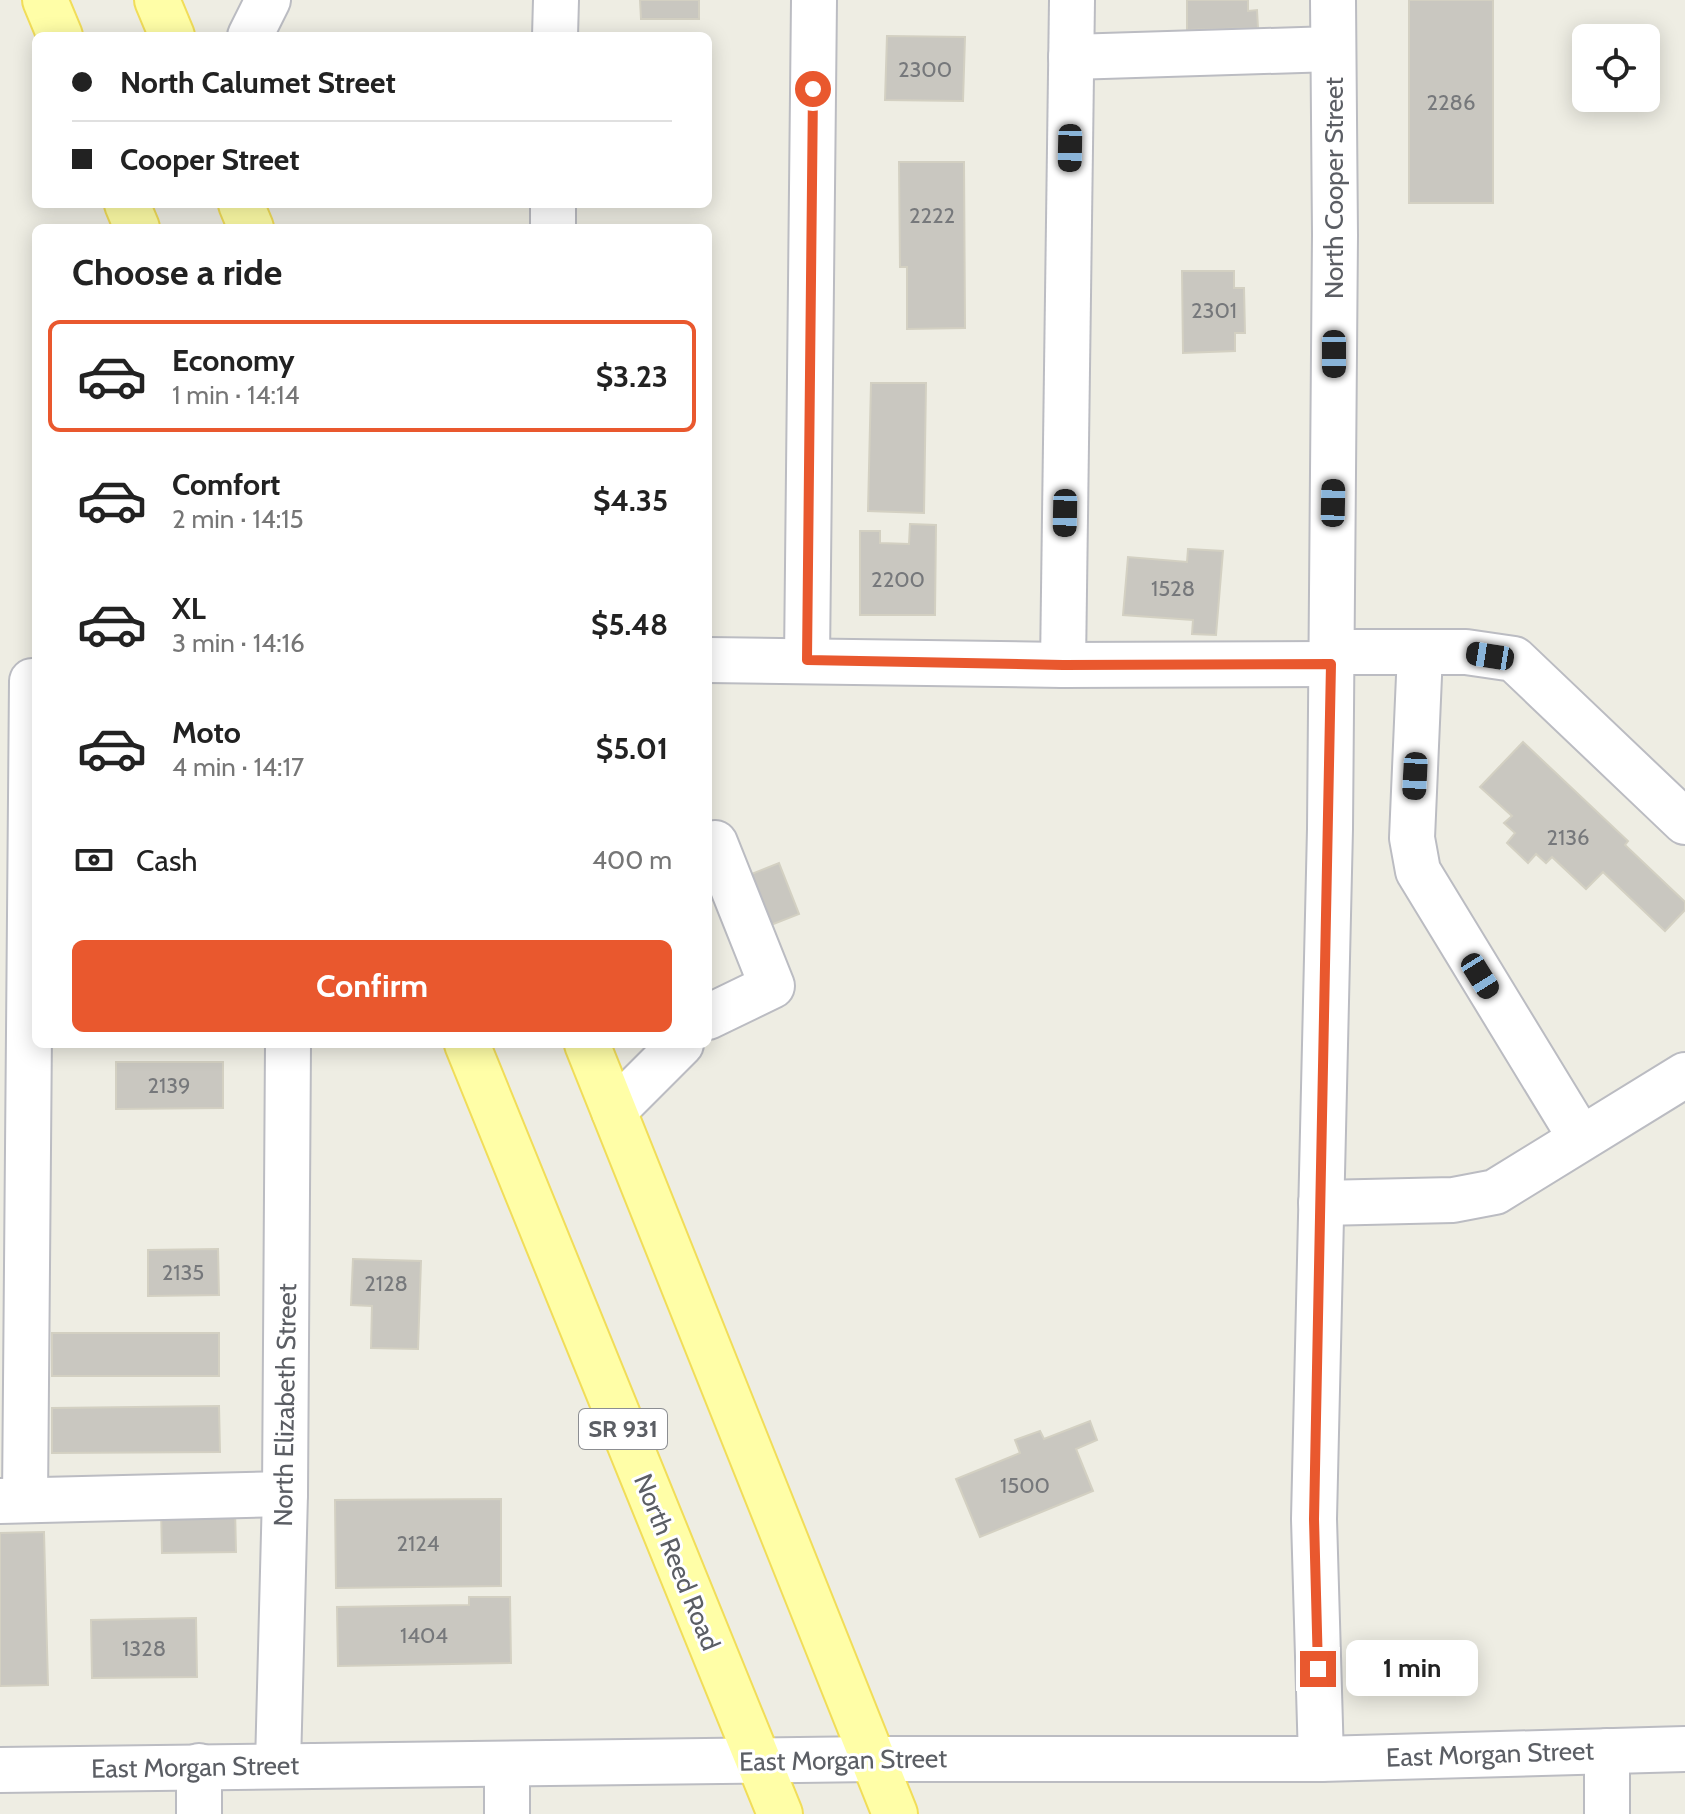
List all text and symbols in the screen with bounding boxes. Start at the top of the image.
map controls [1572,24,1660,112]
button: locate [1572,24,1660,112]
house number: 2300 [898,56,952,83]
text: North Calumet Street [120,64,396,101]
route start [795,71,831,107]
street label: North Cooper Street [1318,77,1350,299]
house number: 2286 [1427,89,1475,116]
car [1058,124,1082,172]
text: Cooper Street [120,141,300,178]
house number: 2222 [909,202,955,229]
text: Choose a ride [72,250,282,294]
house number: 2301 [1191,297,1237,324]
car [1322,330,1346,378]
icon: car [76,340,148,412]
text: Economy [172,342,295,379]
text: $3.23 [596,358,668,395]
text: 1 min · 14:14 [172,379,299,411]
icon: car [76,464,148,536]
text: Comfort [172,466,280,503]
car [1321,479,1345,527]
text: $4.35 [593,482,668,519]
car [1053,489,1077,537]
text: 2 min · 14:15 [172,503,304,535]
house number: 2200 [871,566,925,593]
house number: 1528 [1151,575,1195,602]
icon: car [76,588,148,660]
text: XL [172,590,206,627]
text: $5.48 [591,606,668,643]
text: 3 min · 14:16 [172,627,305,659]
car [1464,640,1516,672]
icon: car [76,712,148,784]
text: Moto [172,714,241,751]
text: $5.01 [596,730,668,767]
text: 4 min · 14:17 [172,751,304,783]
car [1402,751,1428,801]
house number: 2136 [1546,824,1590,851]
icon: cash [72,838,116,882]
text: Cash [136,842,198,879]
text: 400 m [592,844,672,876]
button: Confirm [72,940,672,1032]
car [1457,949,1503,1003]
house number: 2139 [147,1072,191,1099]
house number: 2135 [162,1259,204,1286]
house number: 2128 [364,1270,408,1297]
street label: North Elizabeth Street [267,1283,303,1527]
road number: SR 931 [579,1409,667,1449]
street label: North Reed Road [627,1469,727,1655]
house number: 1500 [1000,1472,1050,1499]
house number: 2124 [397,1530,440,1557]
house number: 1404 [400,1622,448,1649]
house number: 1328 [122,1635,166,1662]
callout: 1 min [1346,1641,1478,1697]
route end [1300,1651,1336,1687]
text: 1 min [1383,1652,1441,1684]
street label: East Morgan Street [1385,1734,1595,1774]
street label: East Morgan Street [739,1742,948,1778]
street label: East Morgan Street [91,1749,300,1785]

